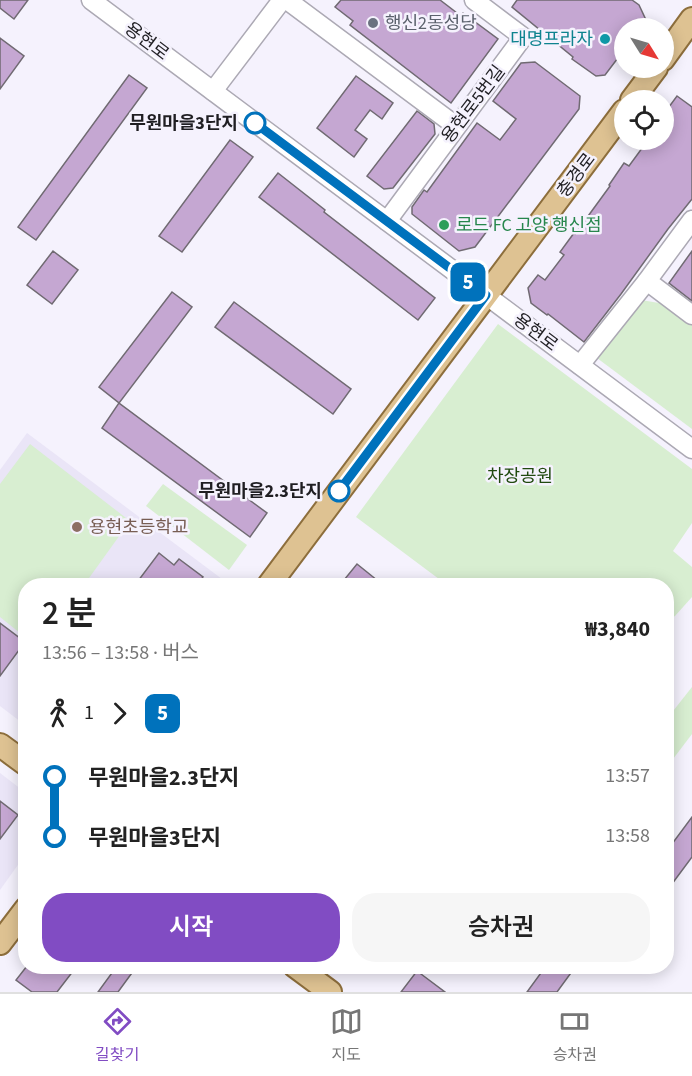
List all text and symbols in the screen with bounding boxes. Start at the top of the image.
place label: 행신2동성당 [385,11,477,36]
street label: 용현로 [119,16,174,66]
marker: 행신2동성당 [366,16,380,30]
north arrow [614,18,674,78]
map controls [614,18,674,150]
place label: 대명프라자 [510,27,593,52]
marker: 대명프라자 [598,32,612,46]
street label: 용현로5번길 [436,60,511,148]
button: locate [614,90,674,150]
place label: 무원마을3단지 [129,111,238,136]
marker: 무원마을3단지 [244,112,266,134]
street label: 충경로 [551,148,601,203]
place label: 로드 FC 고양 행신점 [456,213,602,238]
marker: 로드 FC 고양 행신점 [437,218,451,232]
line badge: 5 [448,262,488,302]
text: 5 [462,267,474,297]
street label: 용현로 [508,307,563,357]
park label: 차장공원 [487,464,553,489]
place label: 무원마을2.3단지 [198,479,322,504]
marker: 무원마을2.3단지 [328,480,350,502]
place label: 용현초등학교 [89,515,188,540]
marker: 용현초등학교 [70,520,84,534]
text: 2 분 [42,590,96,637]
text: ₩3,840 [585,613,650,645]
text: 13:56 – 13:58 · 버스 [42,639,199,667]
icon: walk [42,697,75,730]
icon: forward [103,697,136,730]
text: 5 [157,698,168,728]
text: 1 [84,699,94,727]
text: 무원마을2.3단지 [88,762,239,794]
text: 13:57 [605,762,650,790]
text: 무원마을3단지 [88,822,221,854]
text: 13:58 [605,822,650,850]
button: 시작 [42,893,340,962]
button: 승차권 [352,893,650,962]
tab: 길찾기 [95,1005,139,1066]
tab: 지도 [330,1005,363,1066]
tab: 승차권 [553,1005,597,1066]

